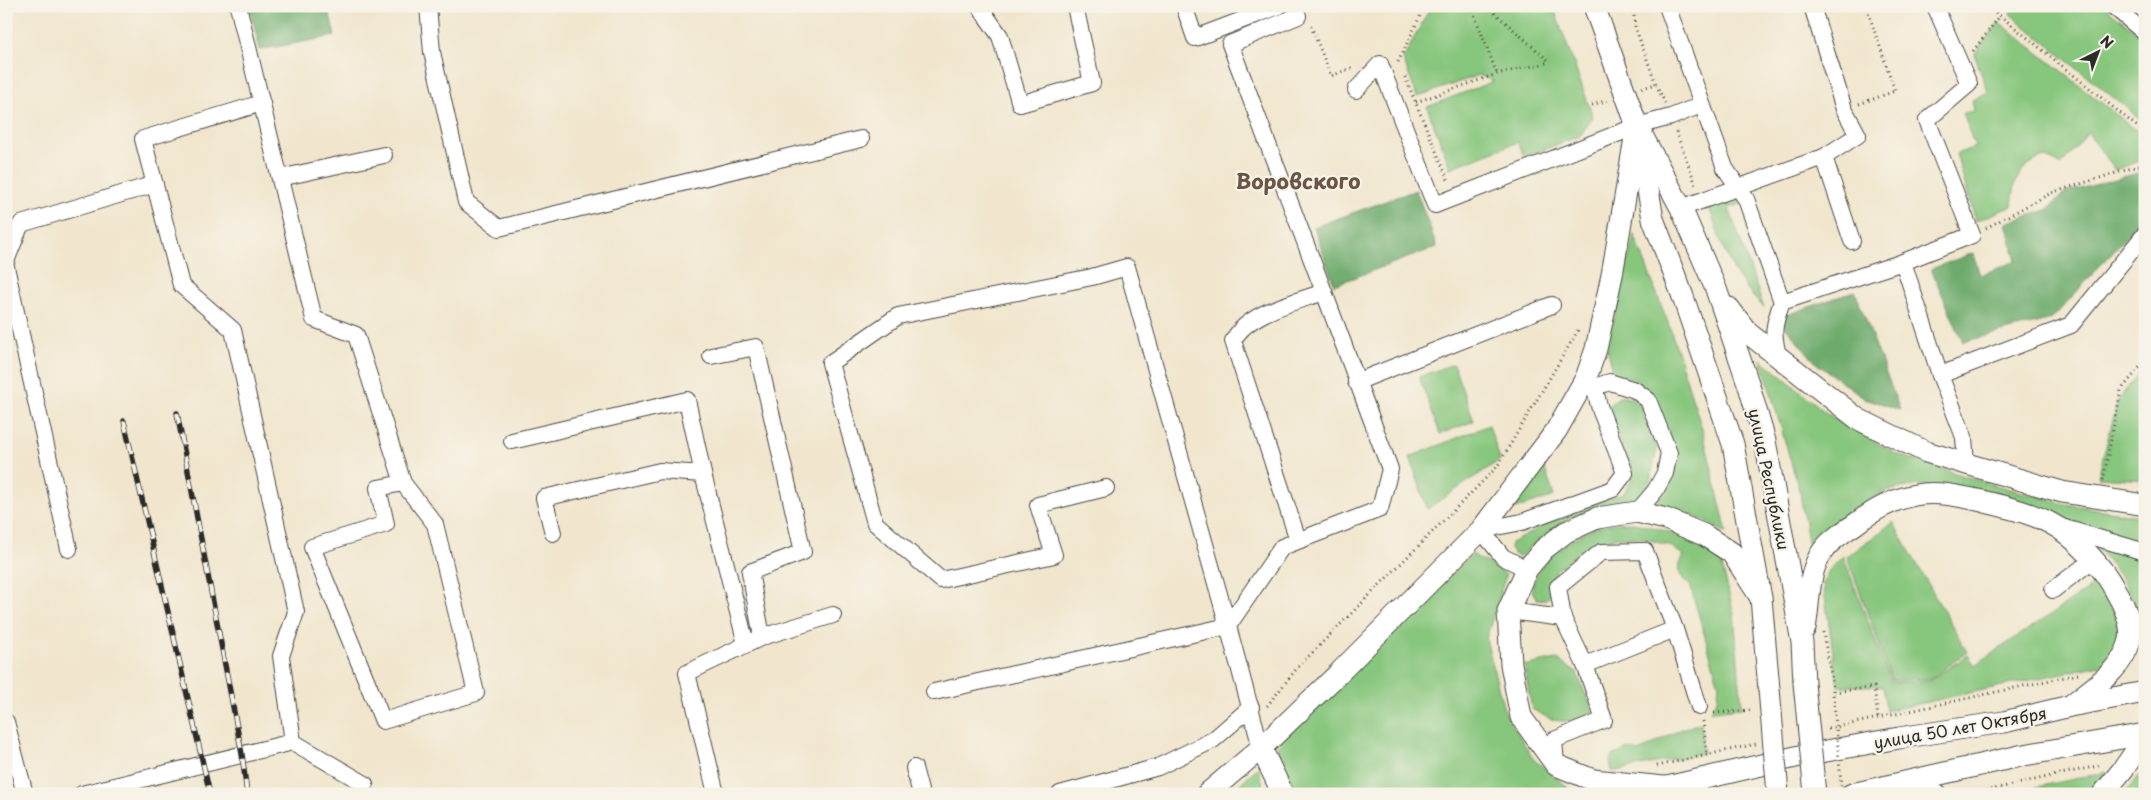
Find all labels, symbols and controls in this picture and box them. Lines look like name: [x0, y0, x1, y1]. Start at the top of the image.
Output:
north arrow: [2074, 28, 2124, 78]
text: N: [2096, 30, 2118, 53]
district label: Воровского: [1236, 164, 1360, 196]
street label: улица Республики: [1743, 406, 1797, 552]
street label: улица 50 лет Октября: [1872, 700, 2048, 754]

